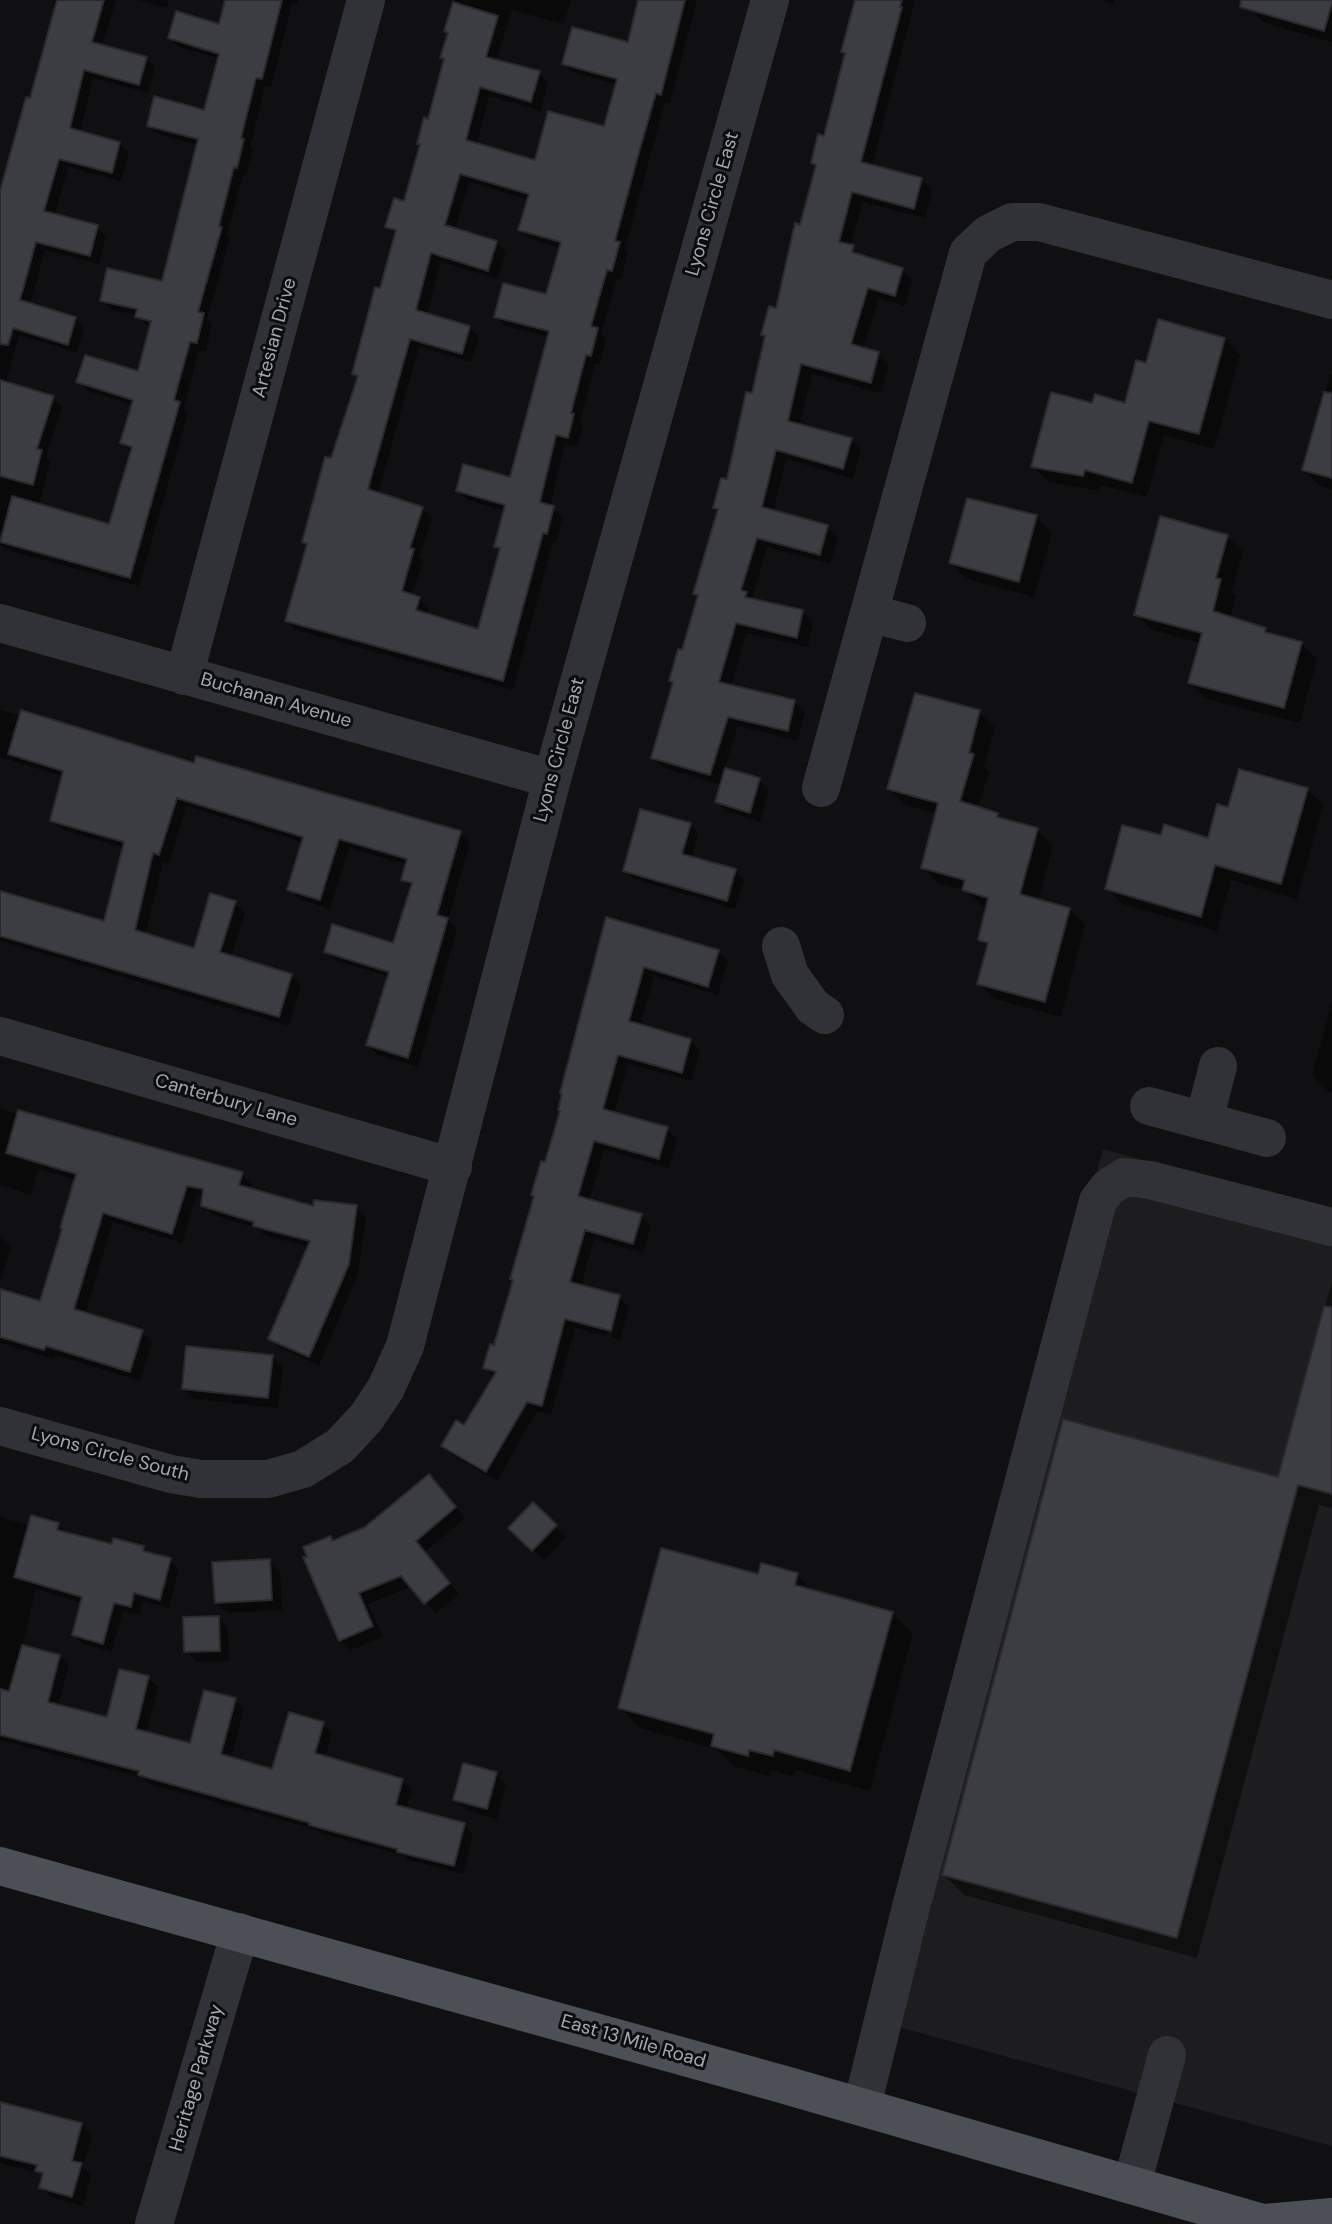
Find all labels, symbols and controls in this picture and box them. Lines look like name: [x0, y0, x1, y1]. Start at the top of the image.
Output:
street label: Lyons Circle East: [682, 129, 744, 279]
street label: Artesian Drive: [248, 276, 302, 400]
street label: Buchanan Avenue: [198, 669, 354, 733]
street label: Lyons Circle East: [530, 675, 590, 825]
street label: Canterbury Lane: [152, 1070, 300, 1132]
street label: Lyons Circle South: [29, 1423, 191, 1487]
street label: Heritage Parkway: [165, 2002, 229, 2154]
street label: East 13 Mile Road: [558, 2010, 708, 2074]

